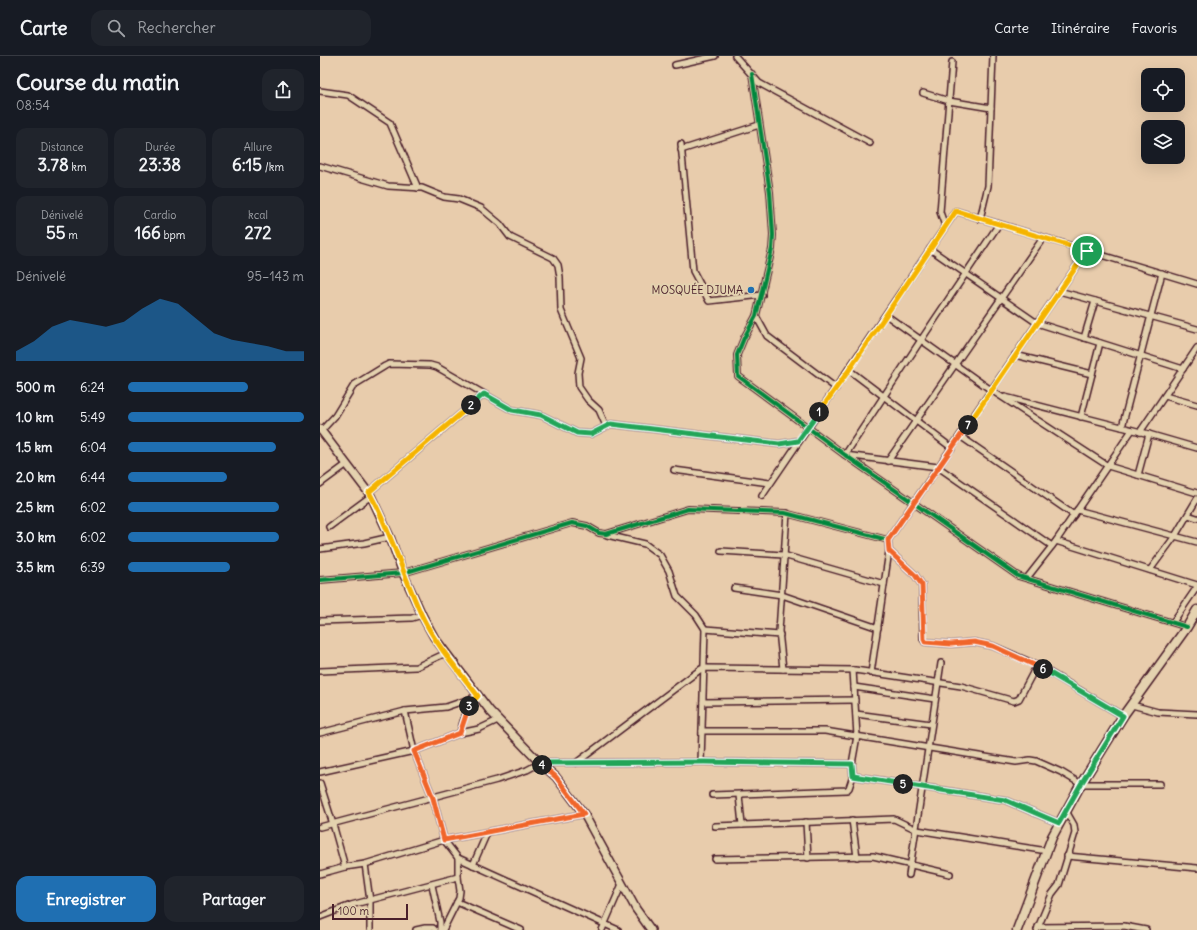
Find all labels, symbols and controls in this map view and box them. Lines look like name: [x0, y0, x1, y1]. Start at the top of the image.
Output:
search box: [91, 10, 371, 46]
text: Carte: [20, 16, 67, 40]
icon: search: [105, 17, 127, 39]
text: Rechercher: [137, 18, 216, 37]
text: Carte: [994, 19, 1029, 37]
text: Itinéraire: [1051, 19, 1110, 37]
text: Favoris: [1132, 19, 1177, 37]
text: Course du matin: [16, 68, 180, 96]
map controls: [1141, 68, 1185, 164]
button: locate: [1141, 68, 1185, 112]
button: share: [262, 69, 304, 111]
text: 08:54: [16, 97, 50, 114]
button: layers: [1141, 120, 1185, 164]
text: Distance: [41, 140, 83, 154]
text: Durée: [145, 140, 175, 154]
text: Allure: [244, 140, 272, 154]
text: 3.78: [37, 154, 69, 176]
text: 23:38: [139, 154, 181, 176]
text: 6:15: [232, 154, 262, 176]
text: km: [69, 160, 87, 174]
text: /km: [262, 160, 284, 174]
text: Dénivelé: [41, 208, 83, 222]
text: Cardio: [144, 208, 176, 222]
text: kcal: [248, 208, 268, 222]
text: 55: [46, 222, 66, 244]
text: 166: [135, 222, 161, 244]
text: 272: [245, 222, 271, 244]
text: m: [66, 228, 78, 242]
text: bpm: [161, 228, 185, 242]
pin: [1070, 234, 1104, 268]
icon: arrive: [1076, 240, 1098, 262]
text: Dénivelé: [16, 268, 66, 285]
text: 95–143 m: [247, 268, 304, 285]
place label: MOSQUÉE DJUMA: [652, 282, 743, 297]
marker: MOSQUÉE DJUMA: [746, 285, 756, 295]
text: 500 m: [16, 379, 55, 396]
text: 6:24: [80, 379, 105, 396]
pin: 2: [461, 395, 481, 415]
text: 2: [468, 398, 474, 412]
pin: 1: [809, 402, 829, 422]
text: 1: [817, 405, 821, 419]
text: 1.0 km: [16, 409, 54, 426]
text: 5:49: [80, 409, 105, 426]
pin: 7: [958, 415, 978, 435]
text: 7: [965, 418, 971, 432]
text: 1.5 km: [16, 439, 52, 456]
text: 6:04: [80, 439, 107, 456]
text: 2.0 km: [16, 469, 56, 486]
text: 6:44: [80, 469, 105, 486]
text: 2.5 km: [16, 499, 54, 516]
text: 6:02: [80, 499, 106, 516]
text: 3.0 km: [16, 529, 56, 546]
text: 6:02: [80, 529, 106, 546]
text: 3.5 km: [16, 559, 55, 576]
text: 6:39: [80, 559, 105, 576]
pin: 6: [1033, 659, 1053, 679]
text: 6: [1040, 662, 1046, 676]
pin: 3: [459, 696, 479, 716]
text: 3: [466, 699, 472, 713]
pin: 4: [532, 755, 552, 775]
text: 4: [539, 758, 545, 772]
pin: 5: [893, 774, 913, 794]
text: 5: [900, 777, 906, 791]
button: Enregistrer: [16, 876, 156, 922]
button: Partager: [164, 876, 304, 922]
scale bar: [332, 902, 408, 921]
text: 100 m: [338, 904, 369, 918]

